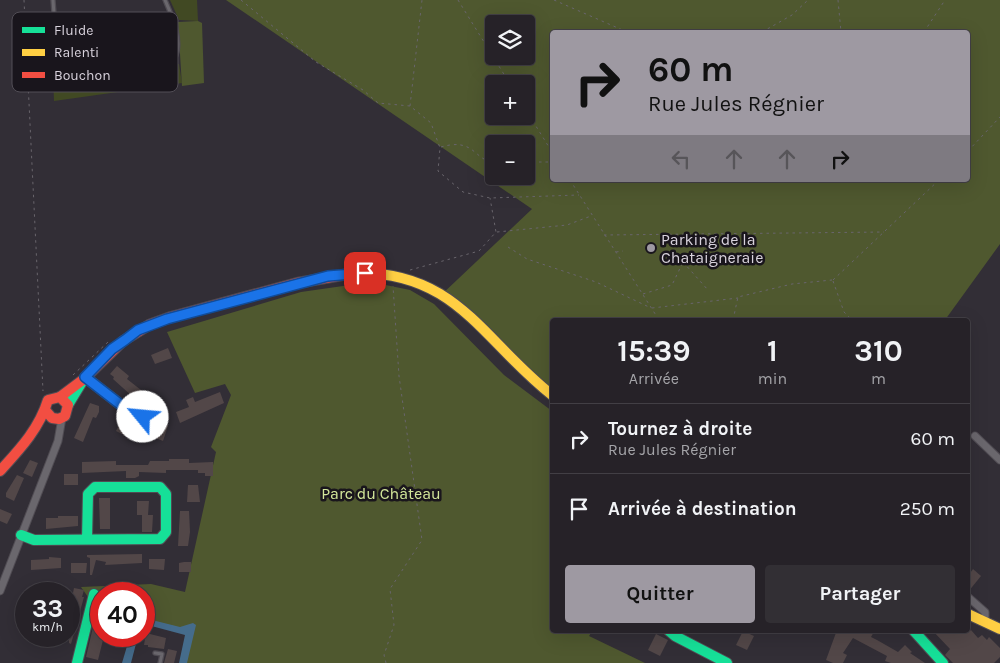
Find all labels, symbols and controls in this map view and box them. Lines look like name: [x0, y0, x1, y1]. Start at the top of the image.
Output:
legend: [12, 12, 178, 92]
map controls: [485, 15, 535, 185]
button: layers: [485, 15, 535, 65]
text: Fluide: [54, 22, 93, 39]
text: Ralenti: [54, 44, 99, 61]
text: 60 m: [648, 49, 733, 90]
icon: right: [565, 50, 630, 115]
text: Bouchon: [54, 67, 111, 84]
button: +: [485, 75, 535, 125]
text: Rue Jules Régnier: [648, 91, 824, 117]
button: −: [485, 135, 535, 185]
icon: left: [667, 145, 695, 173]
icon: ahead: [720, 145, 748, 173]
icon: ahead: [773, 145, 801, 173]
icon: right: [826, 145, 854, 173]
place label: Parking de la Chataigneraie: [661, 230, 763, 267]
marker: Parking de la Chataigneraie: [645, 242, 657, 254]
pin: [344, 252, 386, 294]
icon: arrive: [351, 259, 379, 287]
text: 15:39: [617, 333, 690, 369]
text: 1: [767, 333, 778, 369]
text: 310: [854, 333, 903, 369]
text: Arrivée: [629, 369, 679, 388]
text: min: [758, 369, 787, 388]
text: m: [871, 369, 886, 388]
position arrow: [116, 390, 168, 442]
text: Tournez à droite: [608, 418, 752, 440]
icon: right: [565, 425, 593, 453]
text: 60 m: [911, 428, 955, 450]
text: Rue Jules Régnier: [608, 440, 736, 459]
park label: Parc du Château: [321, 484, 441, 503]
icon: arrive: [565, 495, 593, 523]
text: Arrivée à destination: [608, 498, 797, 520]
text: 250 m: [900, 498, 955, 520]
button: Quitter: [565, 565, 755, 623]
button: Partager: [765, 565, 955, 623]
speed limit sign: 40: [90, 582, 155, 647]
text: 33: [32, 594, 63, 623]
text: km/h: [32, 620, 63, 634]

